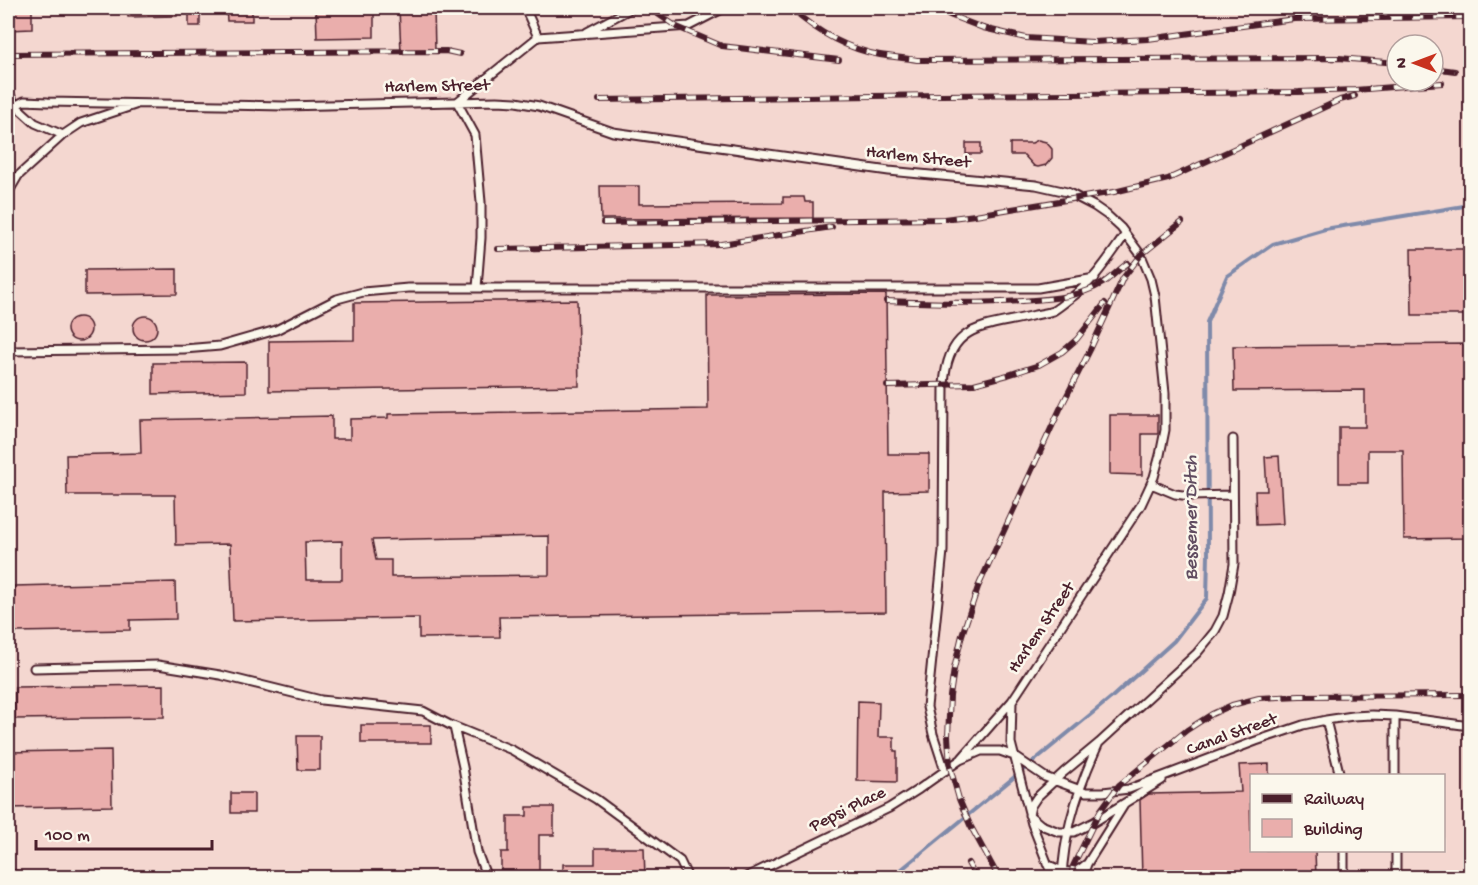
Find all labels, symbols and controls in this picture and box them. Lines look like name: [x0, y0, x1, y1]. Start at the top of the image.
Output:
north arrow: [1385, 33, 1445, 93]
text: N: [1394, 57, 1413, 68]
street label: Harlem Street: [384, 76, 491, 98]
street label: Harlem Street: [865, 142, 973, 174]
water label: Bessemer Ditch: [1181, 455, 1204, 581]
street label: Harlem Street: [1004, 577, 1081, 677]
street label: Canal Street: [1184, 708, 1282, 761]
legend: [1250, 774, 1445, 852]
street label: Pepsi Place: [806, 782, 890, 838]
text: Railway: [1304, 790, 1364, 811]
scale bar: [36, 813, 212, 851]
text: Building: [1303, 820, 1363, 841]
text: 100 m: [44, 826, 90, 847]

